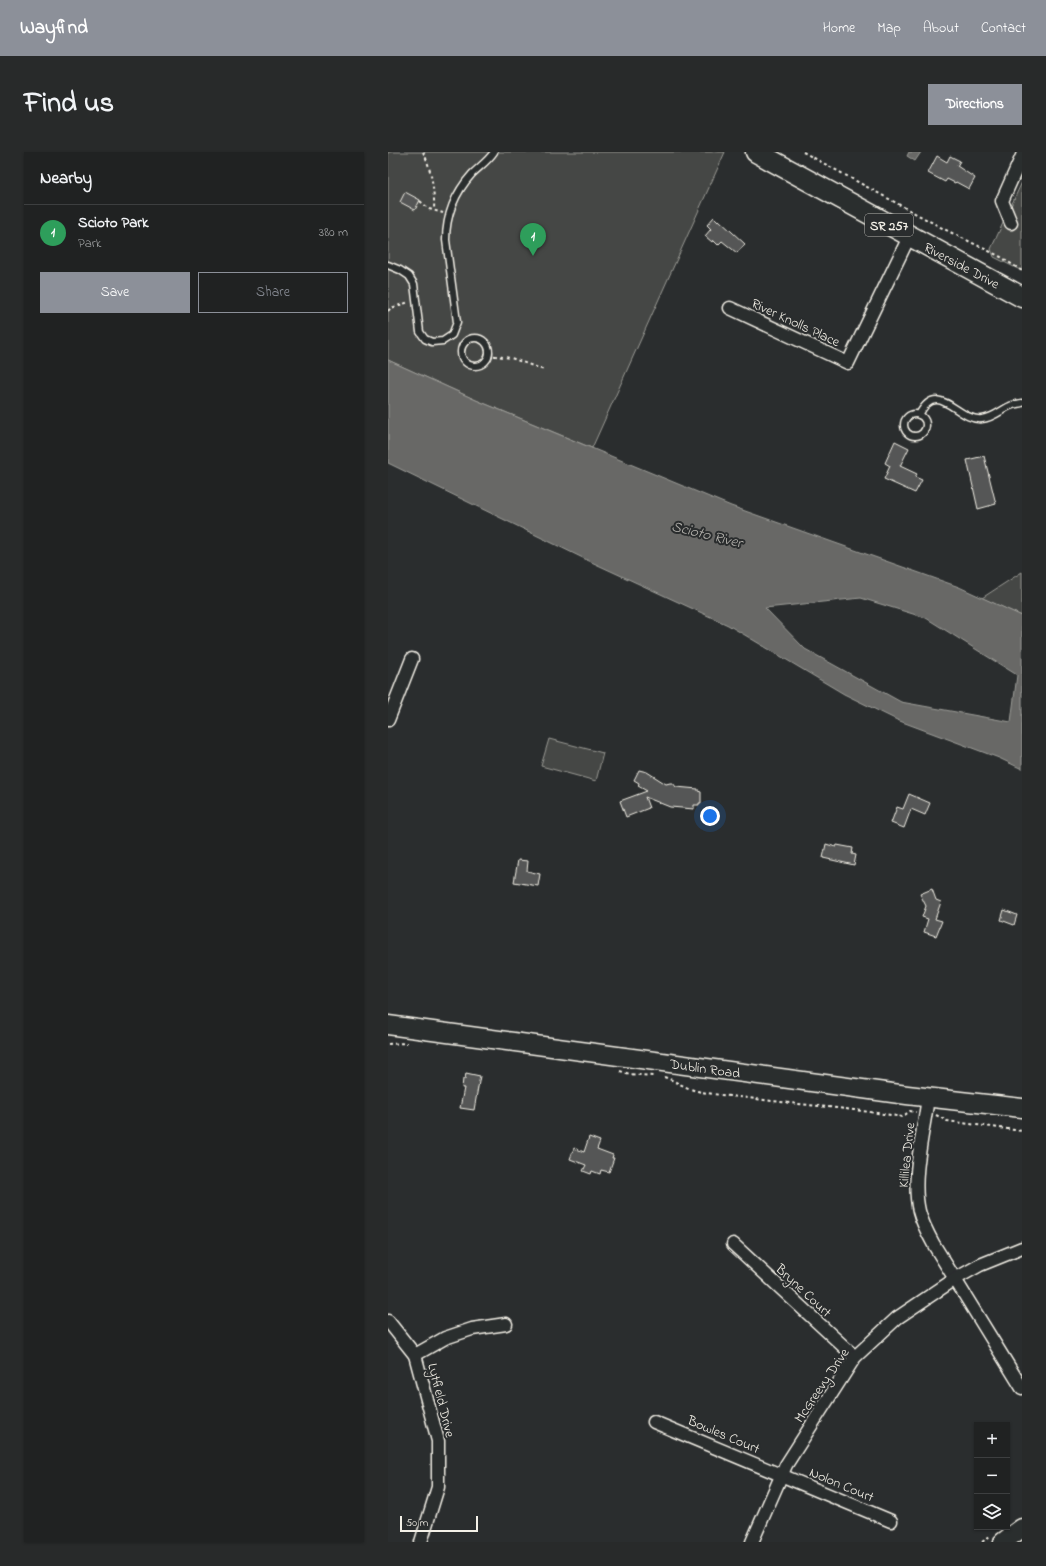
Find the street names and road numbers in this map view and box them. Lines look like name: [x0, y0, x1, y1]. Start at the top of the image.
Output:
road number: SR 257: [865, 214, 913, 236]
street label: Riverside Drive: [920, 238, 1004, 295]
street label: River Knolls Place: [748, 294, 844, 353]
street label: Dublin Road: [667, 1054, 741, 1085]
street label: Killilea Drive: [894, 1121, 921, 1189]
street label: Bryne Court: [769, 1259, 836, 1324]
street label: McGreevy Drive: [789, 1344, 856, 1428]
street label: Lytfield Drive: [420, 1361, 460, 1441]
street label: Bowles Court: [683, 1410, 763, 1460]
street label: Nolon Court: [806, 1462, 877, 1509]

